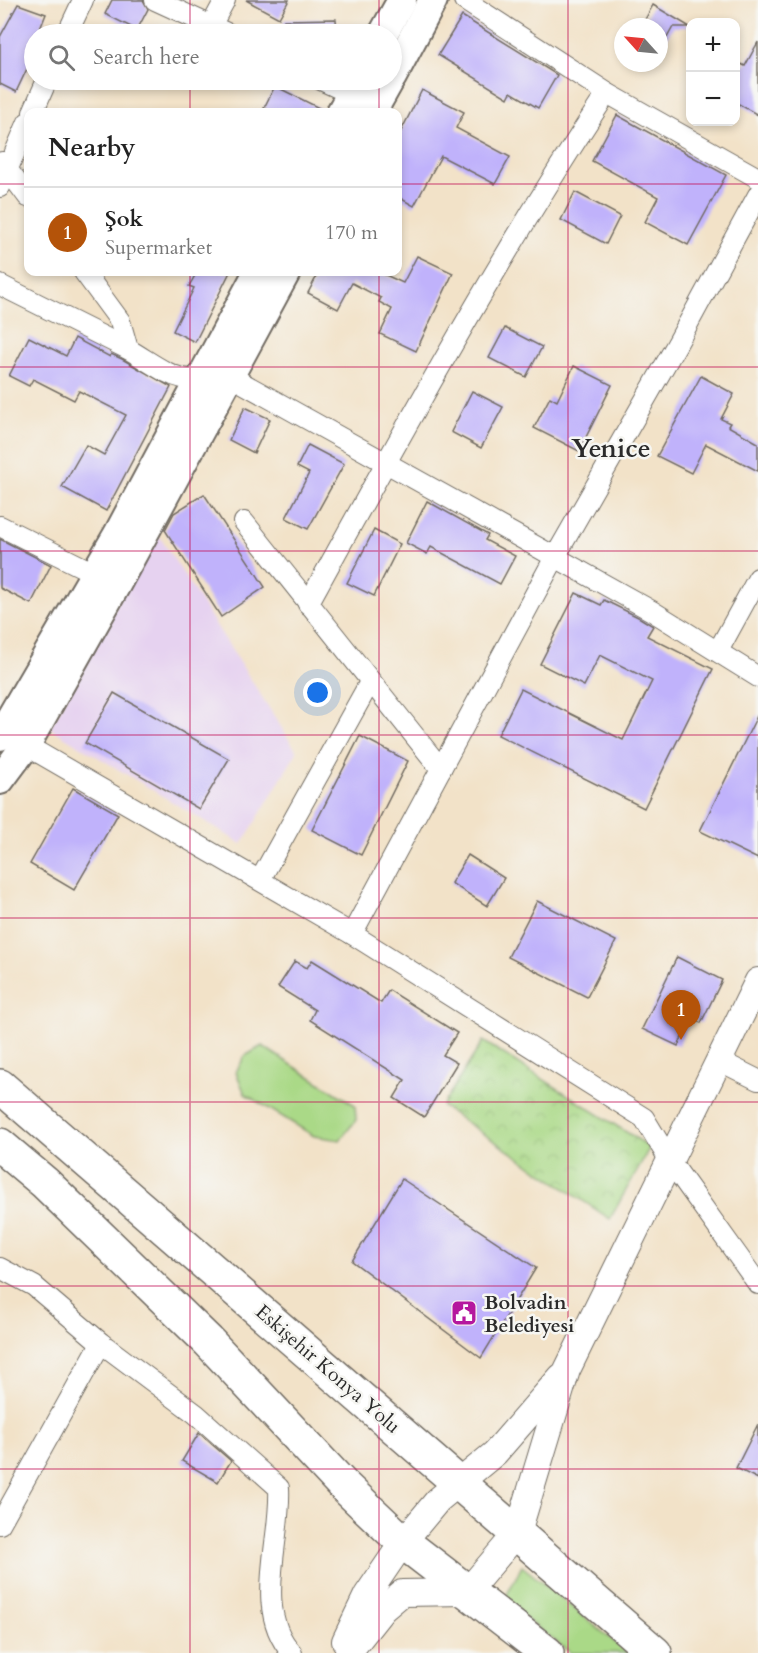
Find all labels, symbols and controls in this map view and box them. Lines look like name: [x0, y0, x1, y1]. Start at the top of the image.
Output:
north arrow: [614, 18, 668, 72]
map controls: [686, 18, 740, 126]
button: +: [686, 18, 740, 72]
search box: [24, 24, 402, 90]
icon: search: [45, 41, 78, 74]
text: Search here: [93, 42, 200, 72]
button: −: [686, 72, 740, 126]
text: Nearby: [48, 130, 136, 165]
text: Şok: [105, 204, 143, 234]
text: 1: [62, 219, 73, 246]
text: 170 m: [325, 219, 378, 246]
text: Supermarket: [105, 234, 212, 261]
district label: Yenice: [571, 431, 651, 466]
your location: [303, 678, 332, 707]
pin: 1: [662, 990, 700, 1040]
place label: Bolvadin Belediyesi: [484, 1289, 574, 1339]
public building icon: Bolvadin Belediyesi: [449, 1298, 479, 1328]
street label: Eskişehir Konya Yolu: [250, 1299, 406, 1440]

